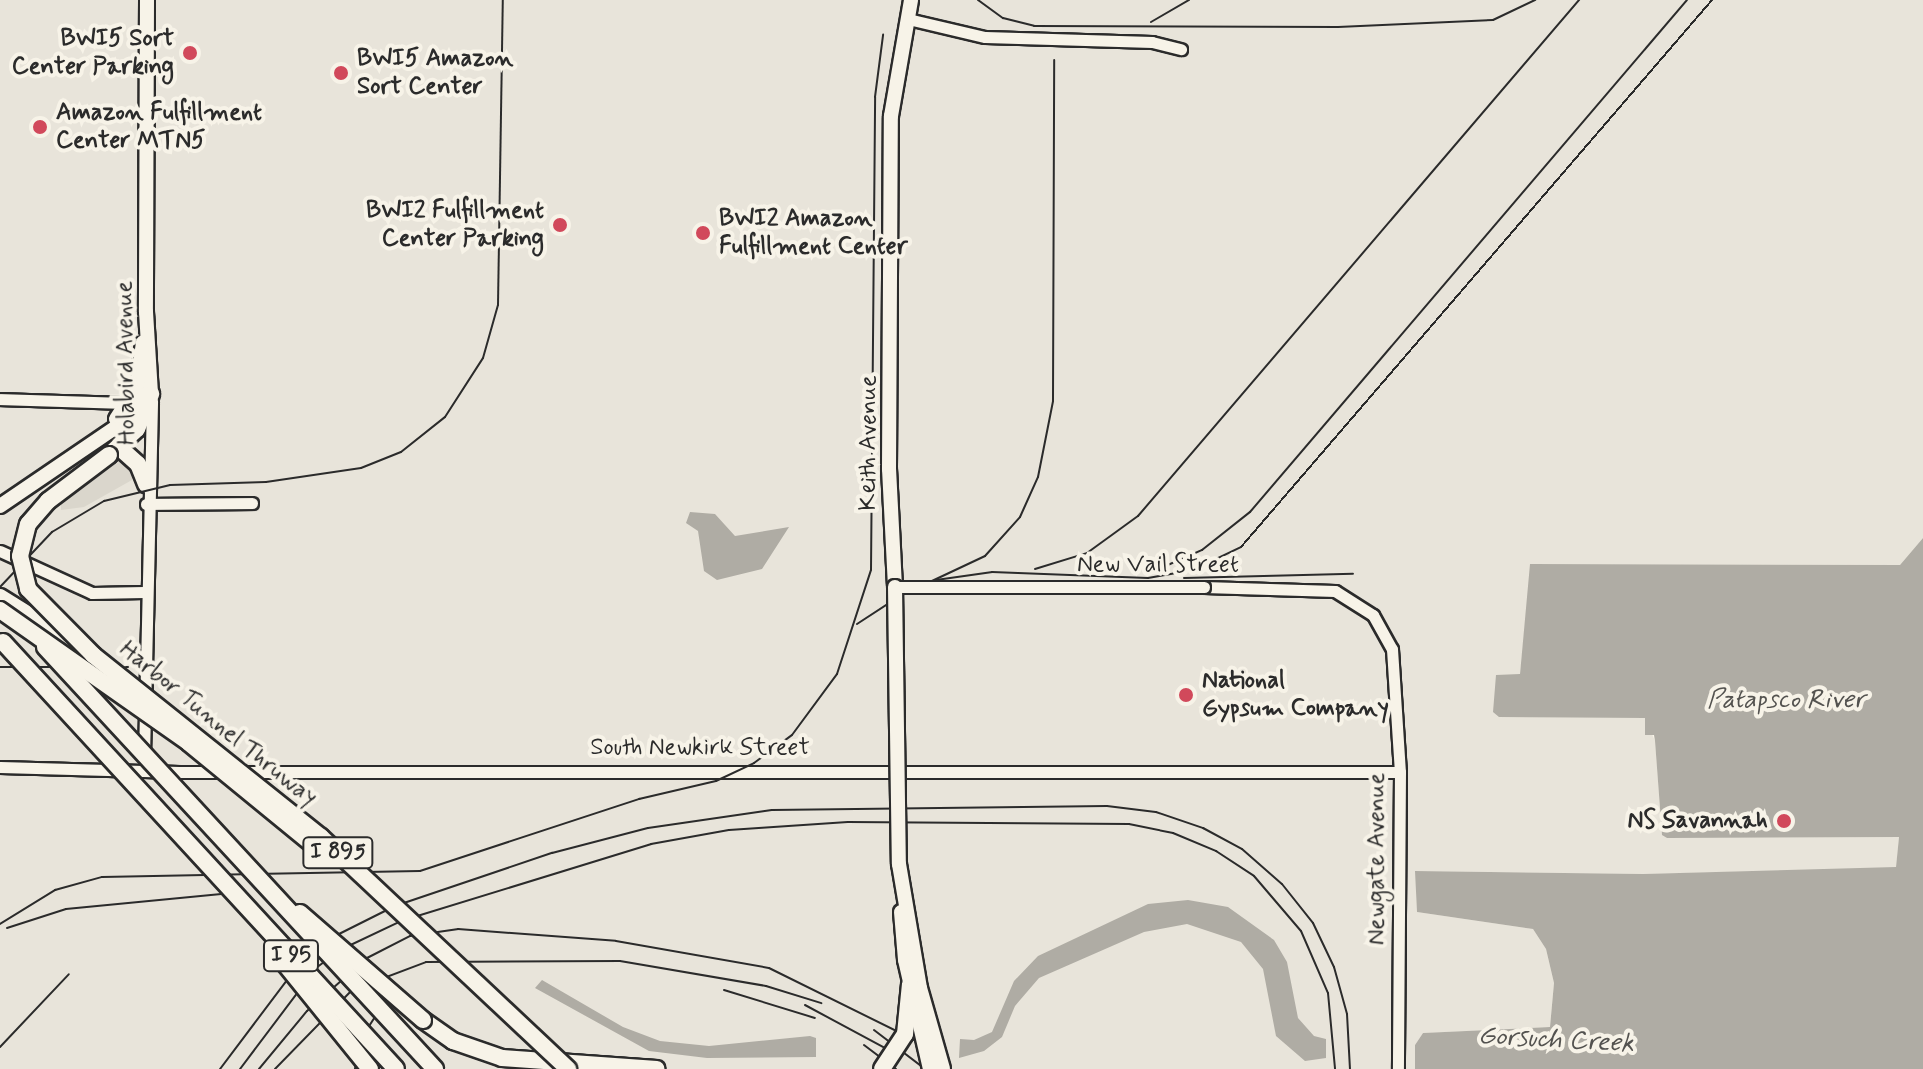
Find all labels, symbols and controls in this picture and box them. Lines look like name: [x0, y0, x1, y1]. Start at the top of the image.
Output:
place label: BWI5 Sort Center Parking: [16, 25, 174, 81]
marker: BWI5 Sort Center Parking: [181, 44, 199, 62]
place label: BWI5 Amazon Sort Center: [357, 45, 513, 101]
marker: BWI5 Amazon Sort Center: [332, 64, 350, 82]
place label: Amazon Fulfillment Center MTN5: [56, 99, 262, 155]
marker: Amazon Fulfillment Center MTN5: [31, 118, 49, 136]
place label: BWI2 Fulfillment Center Parking: [366, 197, 544, 253]
place label: BWI2 Amazon Fulfillment Center: [719, 205, 912, 261]
marker: BWI2 Fulfillment Center Parking: [551, 216, 569, 234]
marker: BWI2 Amazon Fulfillment Center: [694, 224, 712, 242]
street label: Holabird Avenue: [110, 280, 142, 446]
street label: Keith Avenue: [855, 375, 883, 511]
street label: New Vail Street: [1077, 551, 1239, 579]
street label: Harbor Tunnel Thruway: [115, 637, 321, 811]
place label: National Gypsum Company: [1202, 667, 1385, 723]
water label: Patapsco River: [1707, 685, 1865, 717]
marker: National Gypsum Company: [1177, 686, 1195, 704]
street label: South Newkirk Street: [591, 734, 809, 762]
street label: Newgate Avenue: [1363, 773, 1391, 945]
place label: NS Savannah: [1627, 807, 1768, 835]
marker: NS Savannah: [1775, 812, 1793, 830]
road number: I 895: [302, 835, 374, 871]
road number: I 95: [261, 938, 321, 974]
water label: Gorsuch Creek: [1477, 1021, 1635, 1061]

